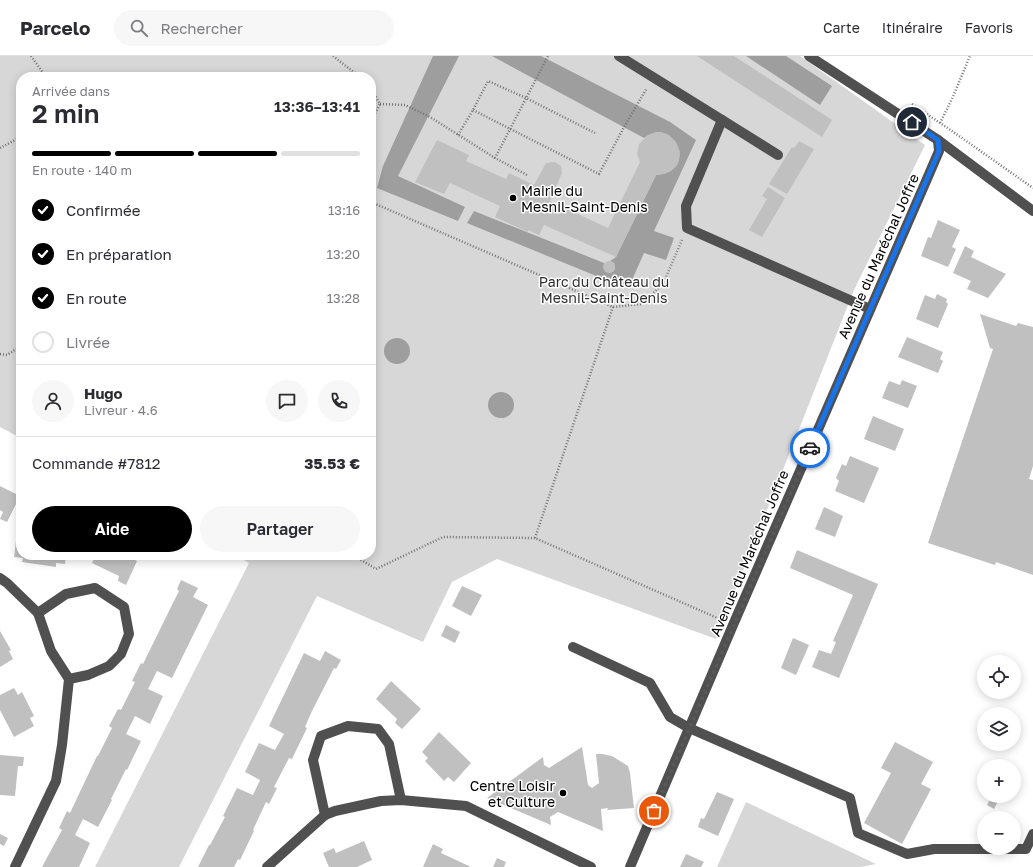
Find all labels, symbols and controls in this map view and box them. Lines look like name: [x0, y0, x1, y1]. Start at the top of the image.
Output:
search box: [114, 10, 394, 46]
text: Parcelo: [20, 16, 90, 39]
icon: search: [128, 17, 150, 39]
text: Rechercher: [160, 19, 243, 37]
text: Carte: [823, 19, 860, 36]
text: Itinéraire: [882, 19, 943, 36]
text: Favoris: [965, 19, 1013, 36]
text: Arrivée dans: [32, 83, 110, 99]
text: 13:36–13:41: [274, 97, 360, 115]
text: 2 min: [32, 98, 100, 129]
pin: [895, 105, 929, 139]
icon: home: [901, 111, 923, 133]
text: En route · 140 m: [32, 162, 132, 178]
street label: Avenue du Maréchal Joffre: [834, 171, 922, 341]
place label: Mairie du Mesnil-Saint-Denis: [521, 182, 648, 215]
marker: Mairie du Mesnil-Saint-Denis: [508, 193, 518, 203]
icon: check: [32, 199, 54, 221]
text: Confirmée: [66, 201, 140, 219]
text: 13:16: [328, 202, 360, 218]
icon: check: [32, 243, 54, 265]
text: En préparation: [66, 245, 172, 263]
text: 13:20: [327, 246, 360, 262]
park label: Parc du Château du Mesnil-Saint-Denis: [539, 273, 669, 306]
icon: check: [32, 287, 54, 309]
text: En route: [66, 289, 127, 307]
text: 13:28: [327, 290, 360, 306]
text: Livrée: [66, 333, 110, 351]
button: person: [32, 380, 74, 422]
button: chat: [266, 380, 308, 422]
button: phone: [318, 380, 360, 422]
text: Hugo: [84, 384, 123, 402]
text: Livreur · 4.6: [84, 402, 158, 418]
courier: [790, 428, 830, 468]
icon: car: [799, 437, 821, 459]
text: Commande #7812: [32, 454, 160, 472]
text: 35.53 €: [304, 454, 360, 472]
street label: Avenue du Maréchal Joffre: [706, 467, 792, 639]
button: Aide: [32, 506, 192, 552]
button: Partager: [200, 506, 360, 552]
map controls: [977, 655, 1021, 855]
button: locate: [977, 655, 1021, 699]
button: layers: [977, 707, 1021, 751]
button: +: [977, 759, 1021, 803]
place label: Centre Loisir et Culture: [470, 777, 556, 810]
marker: Centre Loisir et Culture: [558, 788, 568, 798]
pin: [637, 794, 671, 828]
icon: bag: [643, 800, 665, 822]
button: −: [977, 811, 1021, 855]

